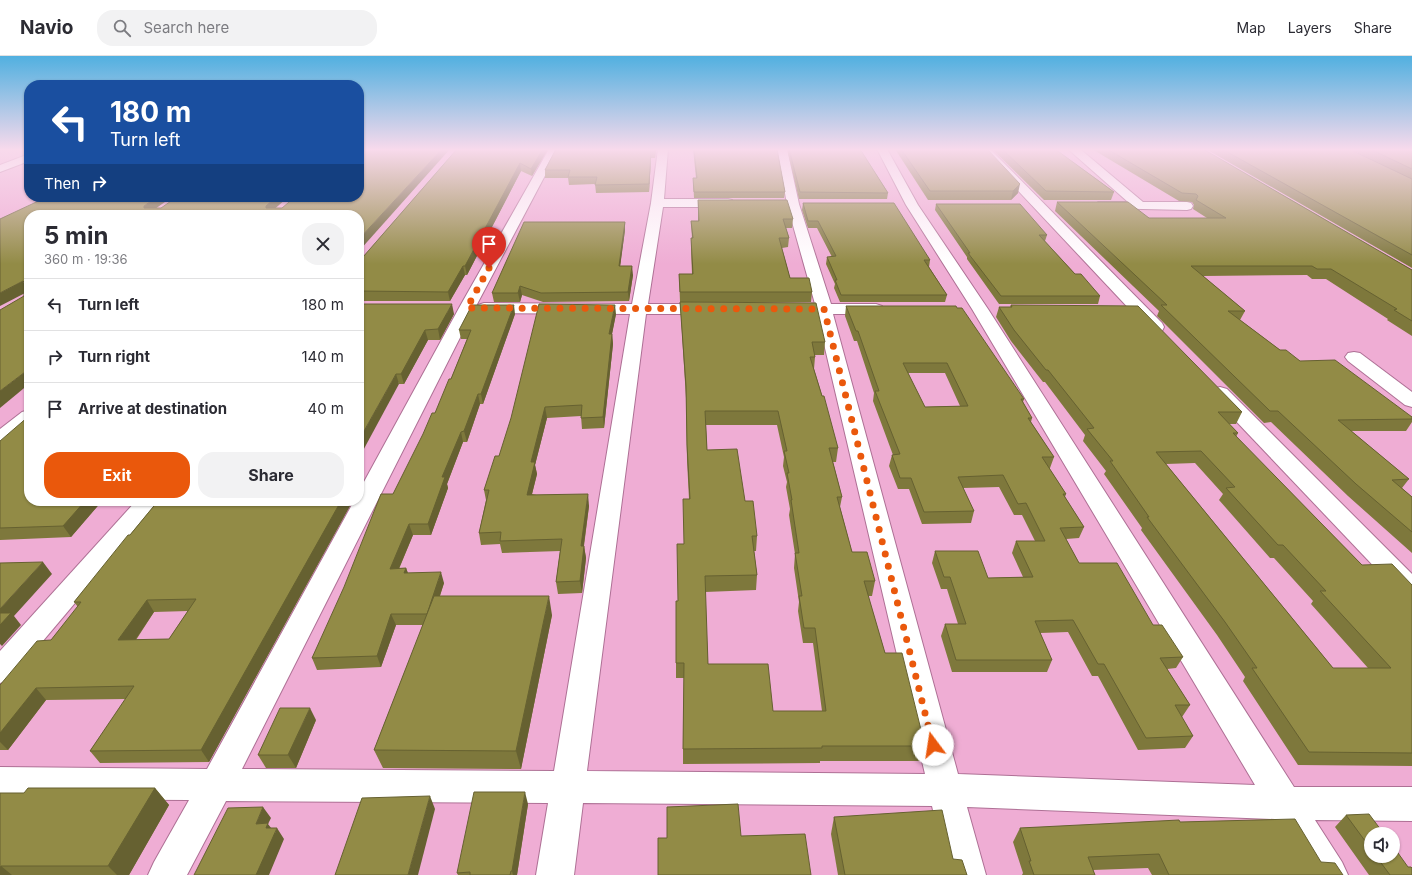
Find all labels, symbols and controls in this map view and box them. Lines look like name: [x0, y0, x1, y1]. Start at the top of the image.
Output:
search box: [97, 10, 377, 46]
text: Navio: [20, 16, 73, 39]
icon: search: [111, 17, 133, 39]
text: Search here: [143, 18, 229, 37]
text: Map: [1237, 19, 1266, 36]
text: Layers: [1288, 19, 1332, 36]
text: Share: [1354, 19, 1392, 36]
text: 180 m: [110, 95, 191, 129]
icon: left: [44, 96, 96, 148]
text: Turn left: [110, 129, 180, 150]
icon: right: [88, 172, 110, 194]
text: Then: [44, 174, 80, 193]
text: 5 min: [44, 221, 108, 250]
button: close: [302, 223, 344, 265]
pin: [472, 227, 506, 268]
icon: arrive: [478, 233, 500, 255]
text: 360 m · 19:36: [44, 251, 128, 267]
icon: left: [44, 294, 66, 316]
text: Turn left: [78, 295, 139, 314]
text: 180 m: [302, 295, 344, 314]
icon: right: [44, 346, 66, 368]
text: Turn right: [78, 347, 150, 366]
text: 140 m: [301, 347, 344, 366]
icon: arrive: [44, 398, 66, 420]
text: Arrive at destination: [78, 399, 227, 418]
text: 40 m: [307, 399, 344, 418]
button: Exit: [44, 452, 190, 498]
button: Share: [198, 452, 344, 498]
position arrow: [912, 724, 954, 766]
map controls: [1364, 827, 1400, 863]
button: sound: [1364, 827, 1400, 863]

